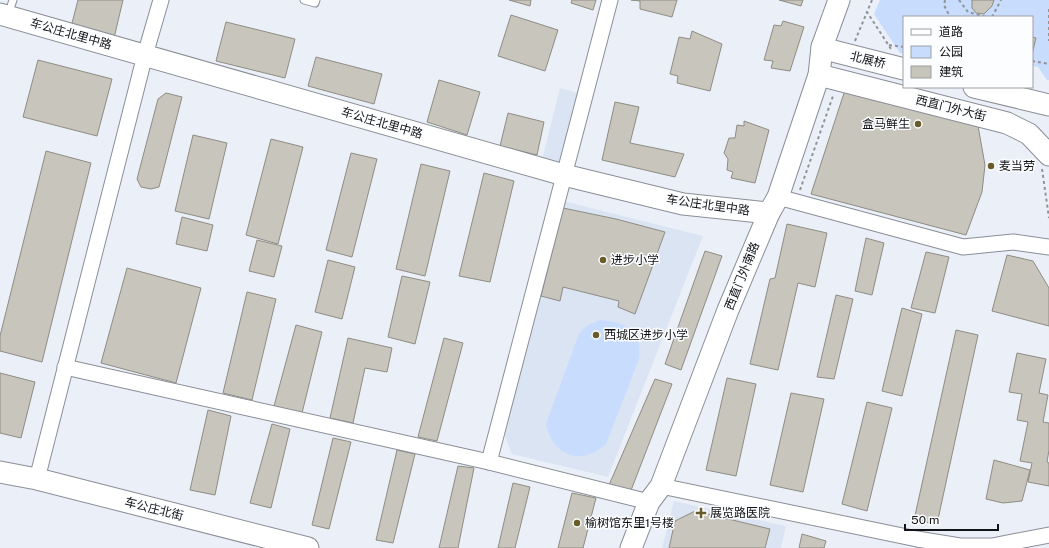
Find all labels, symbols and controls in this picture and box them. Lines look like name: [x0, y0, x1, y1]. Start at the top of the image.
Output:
street label: 车公庄北里中路: [29, 16, 113, 52]
legend: [903, 16, 1033, 88]
text: 道路: [939, 25, 963, 39]
text: 公园: [939, 45, 963, 59]
street label: 北展桥: [849, 49, 887, 71]
text: 建筑: [939, 65, 963, 79]
street label: 西直门外大街: [914, 92, 988, 124]
street label: 车公庄北里中路: [340, 105, 424, 141]
place label: 盒马鲜生: [862, 117, 910, 131]
marker: 盒马鲜生: [913, 119, 923, 129]
place label: 麦当劳: [999, 159, 1035, 173]
marker: 麦当劳: [986, 161, 996, 171]
street label: 车公庄北里中路: [665, 192, 751, 218]
street label: 西直门外南路: [722, 240, 762, 312]
place label: 进步小学: [611, 253, 659, 267]
marker: 进步小学: [598, 255, 608, 265]
place label: 西城区进步小学: [604, 328, 688, 342]
marker: 西城区进步小学: [591, 330, 601, 340]
street label: 车公庄北街: [123, 495, 185, 523]
place label: 展览路医院: [710, 506, 770, 520]
scale bar: [905, 506, 998, 532]
marker: 展览路医院: [695, 507, 707, 519]
text: 50 m: [911, 513, 939, 527]
place label: 榆树馆东里1号楼: [585, 516, 674, 530]
marker: 榆树馆东里1号楼: [572, 518, 582, 528]

